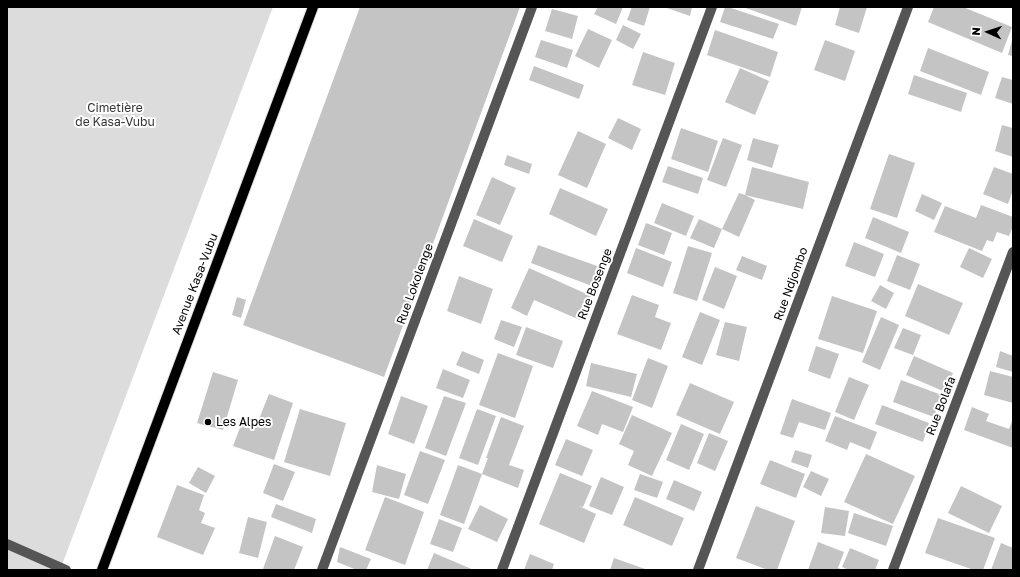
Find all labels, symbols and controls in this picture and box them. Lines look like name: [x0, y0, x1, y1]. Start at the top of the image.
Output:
north arrow: [968, 12, 1008, 52]
text: N: [969, 27, 982, 36]
park label: Cimetière de Kasa-Vubu: [75, 101, 155, 129]
street label: Avenue Kasa-Vubu: [169, 231, 221, 337]
street label: Rue Lokolenge: [394, 242, 436, 326]
street label: Rue Ndjombo: [771, 245, 811, 323]
street label: Rue Bosenge: [575, 246, 615, 322]
street label: Rue Bolafa: [923, 375, 959, 437]
place label: Les Alpes: [216, 415, 271, 429]
marker: Les Alpes: [203, 417, 213, 427]

